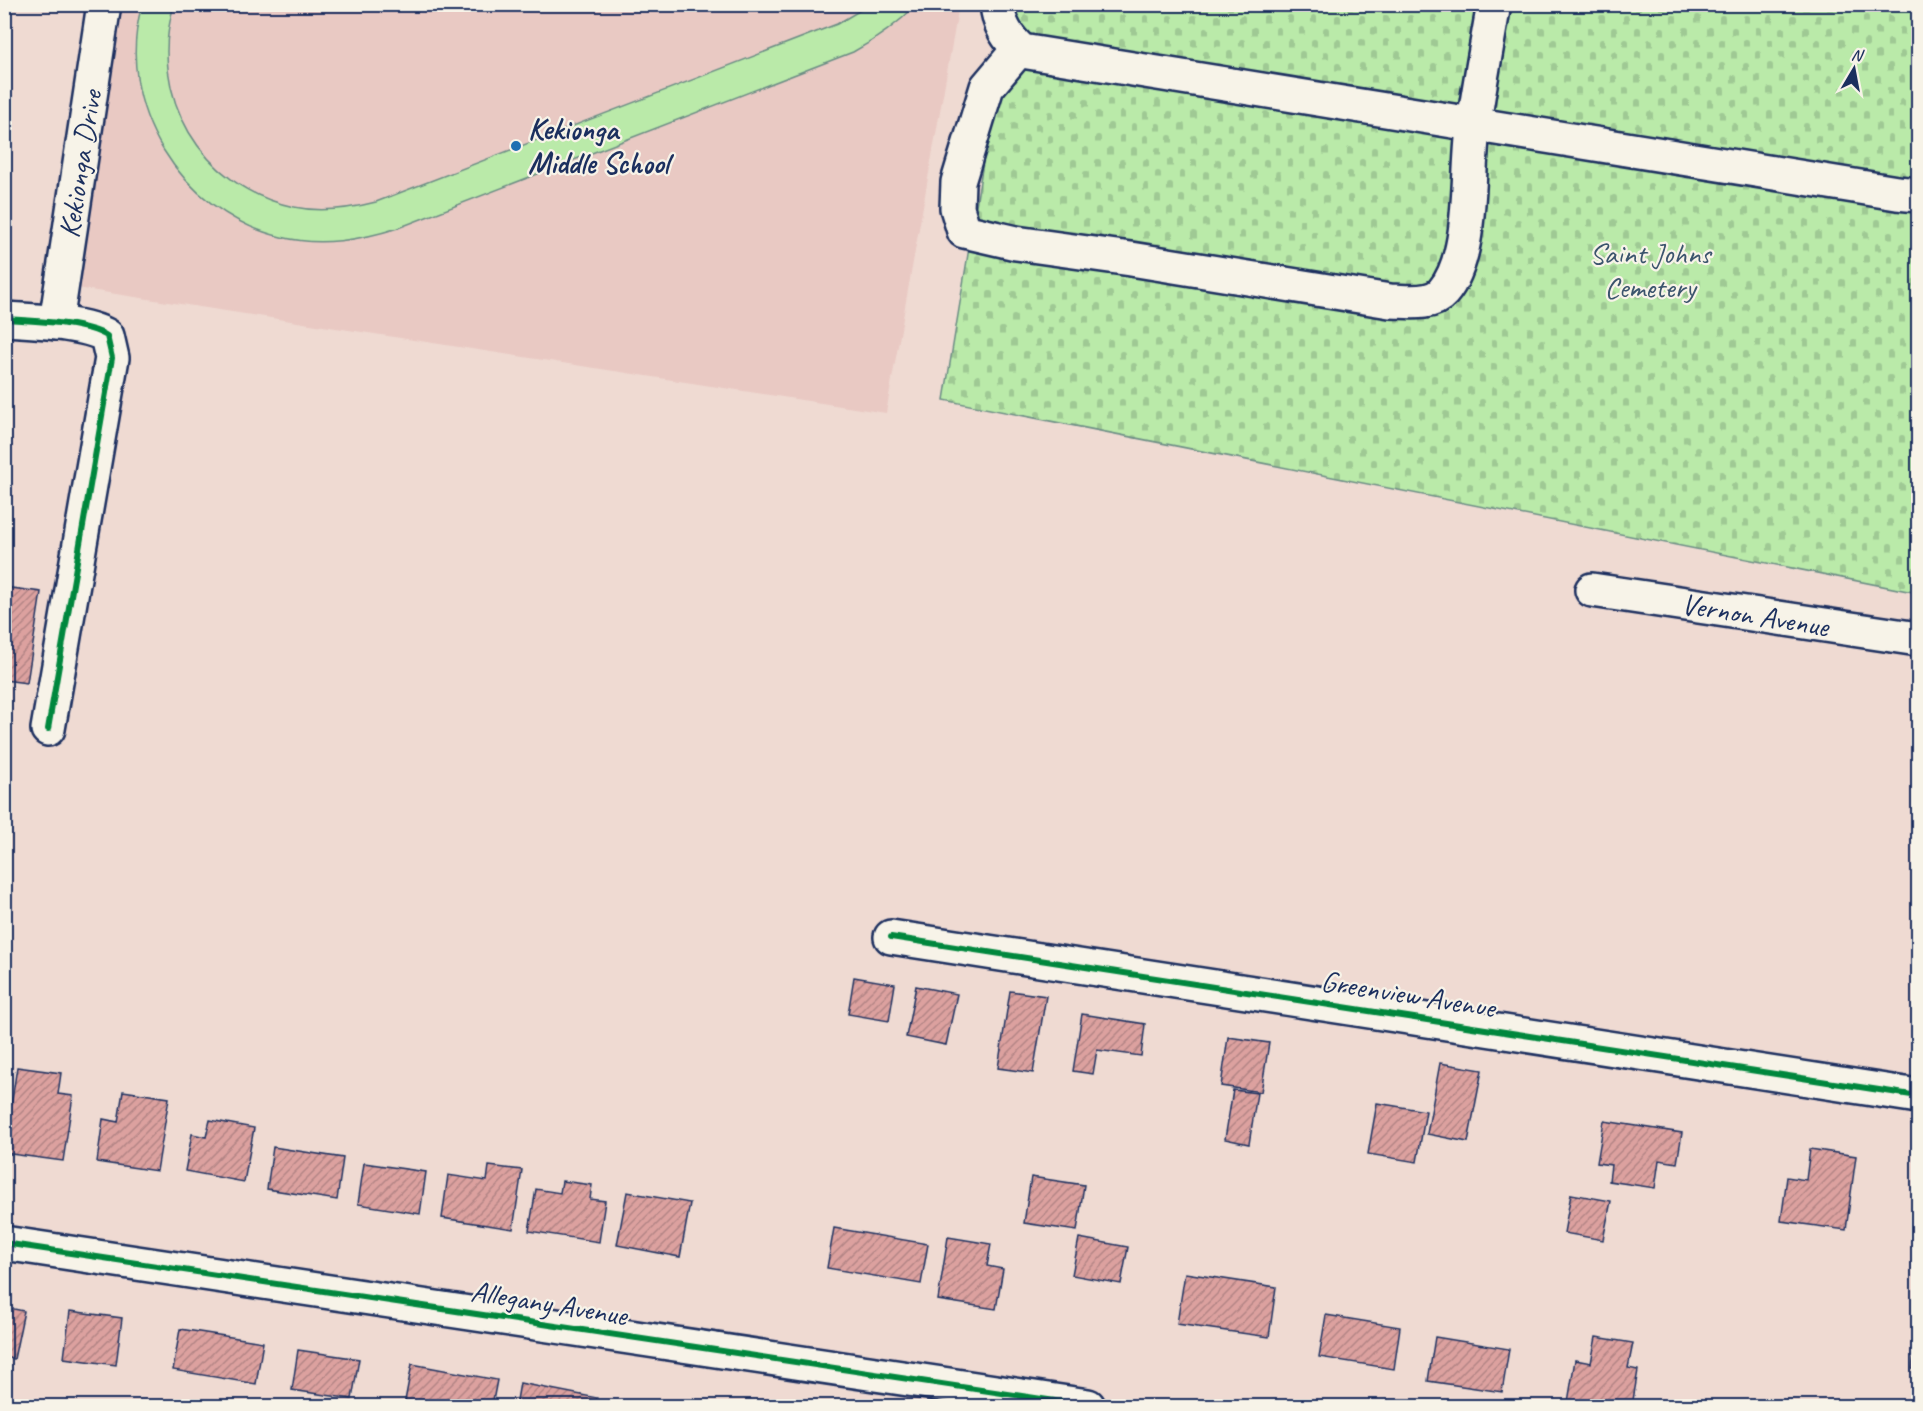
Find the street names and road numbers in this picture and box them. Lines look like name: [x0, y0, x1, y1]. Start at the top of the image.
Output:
street label: Kekionga Drive: [50, 85, 111, 241]
street label: Vernon Avenue: [1679, 585, 1833, 646]
street label: Greenview Avenue: [1318, 962, 1500, 1027]
street label: Allegany Avenue: [468, 1272, 632, 1334]

